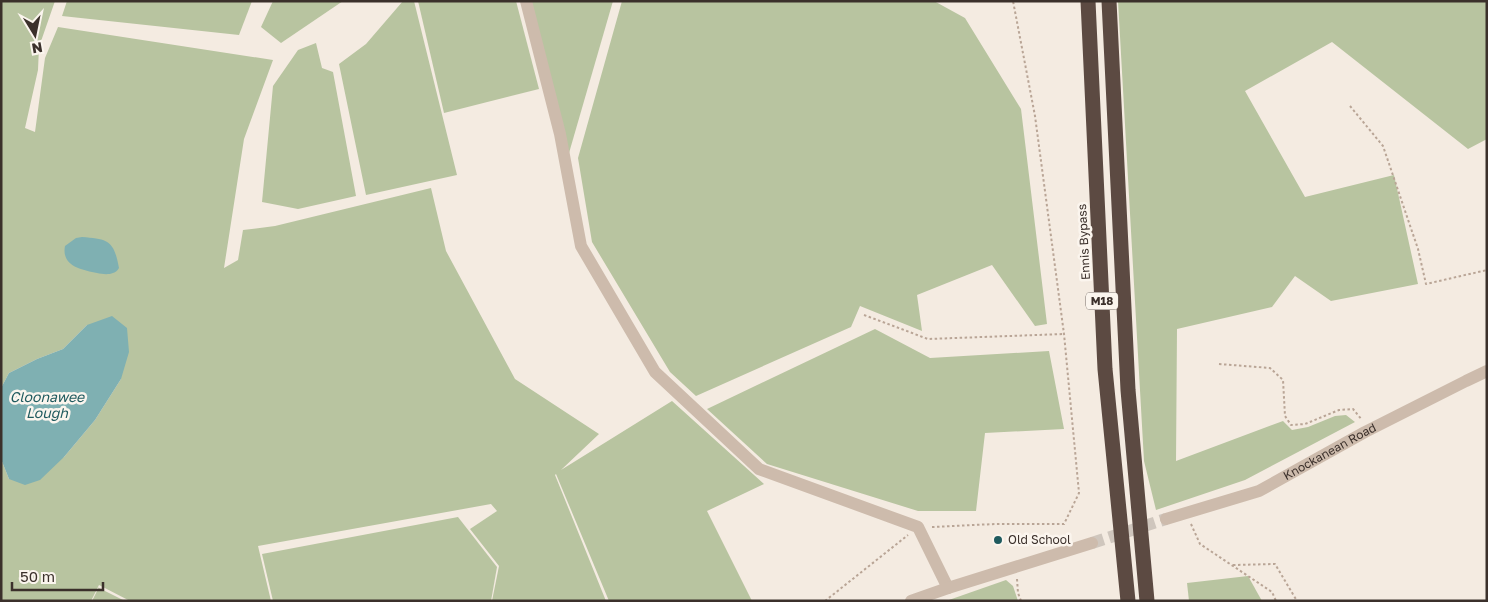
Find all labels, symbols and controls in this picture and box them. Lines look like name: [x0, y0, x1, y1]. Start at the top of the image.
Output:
north arrow: [10, 10, 60, 60]
text: N: [31, 39, 44, 58]
street label: Ennis Bypass: [1074, 204, 1093, 280]
road number: M18: [1086, 292, 1118, 310]
water label: Cloonawee Lough: [10, 388, 85, 421]
street label: Knockanean Road: [1280, 420, 1378, 483]
place label: Old School: [1008, 532, 1071, 547]
marker: Old School: [992, 534, 1004, 546]
scale bar: [12, 560, 104, 592]
text: 50 m: [20, 567, 55, 585]

